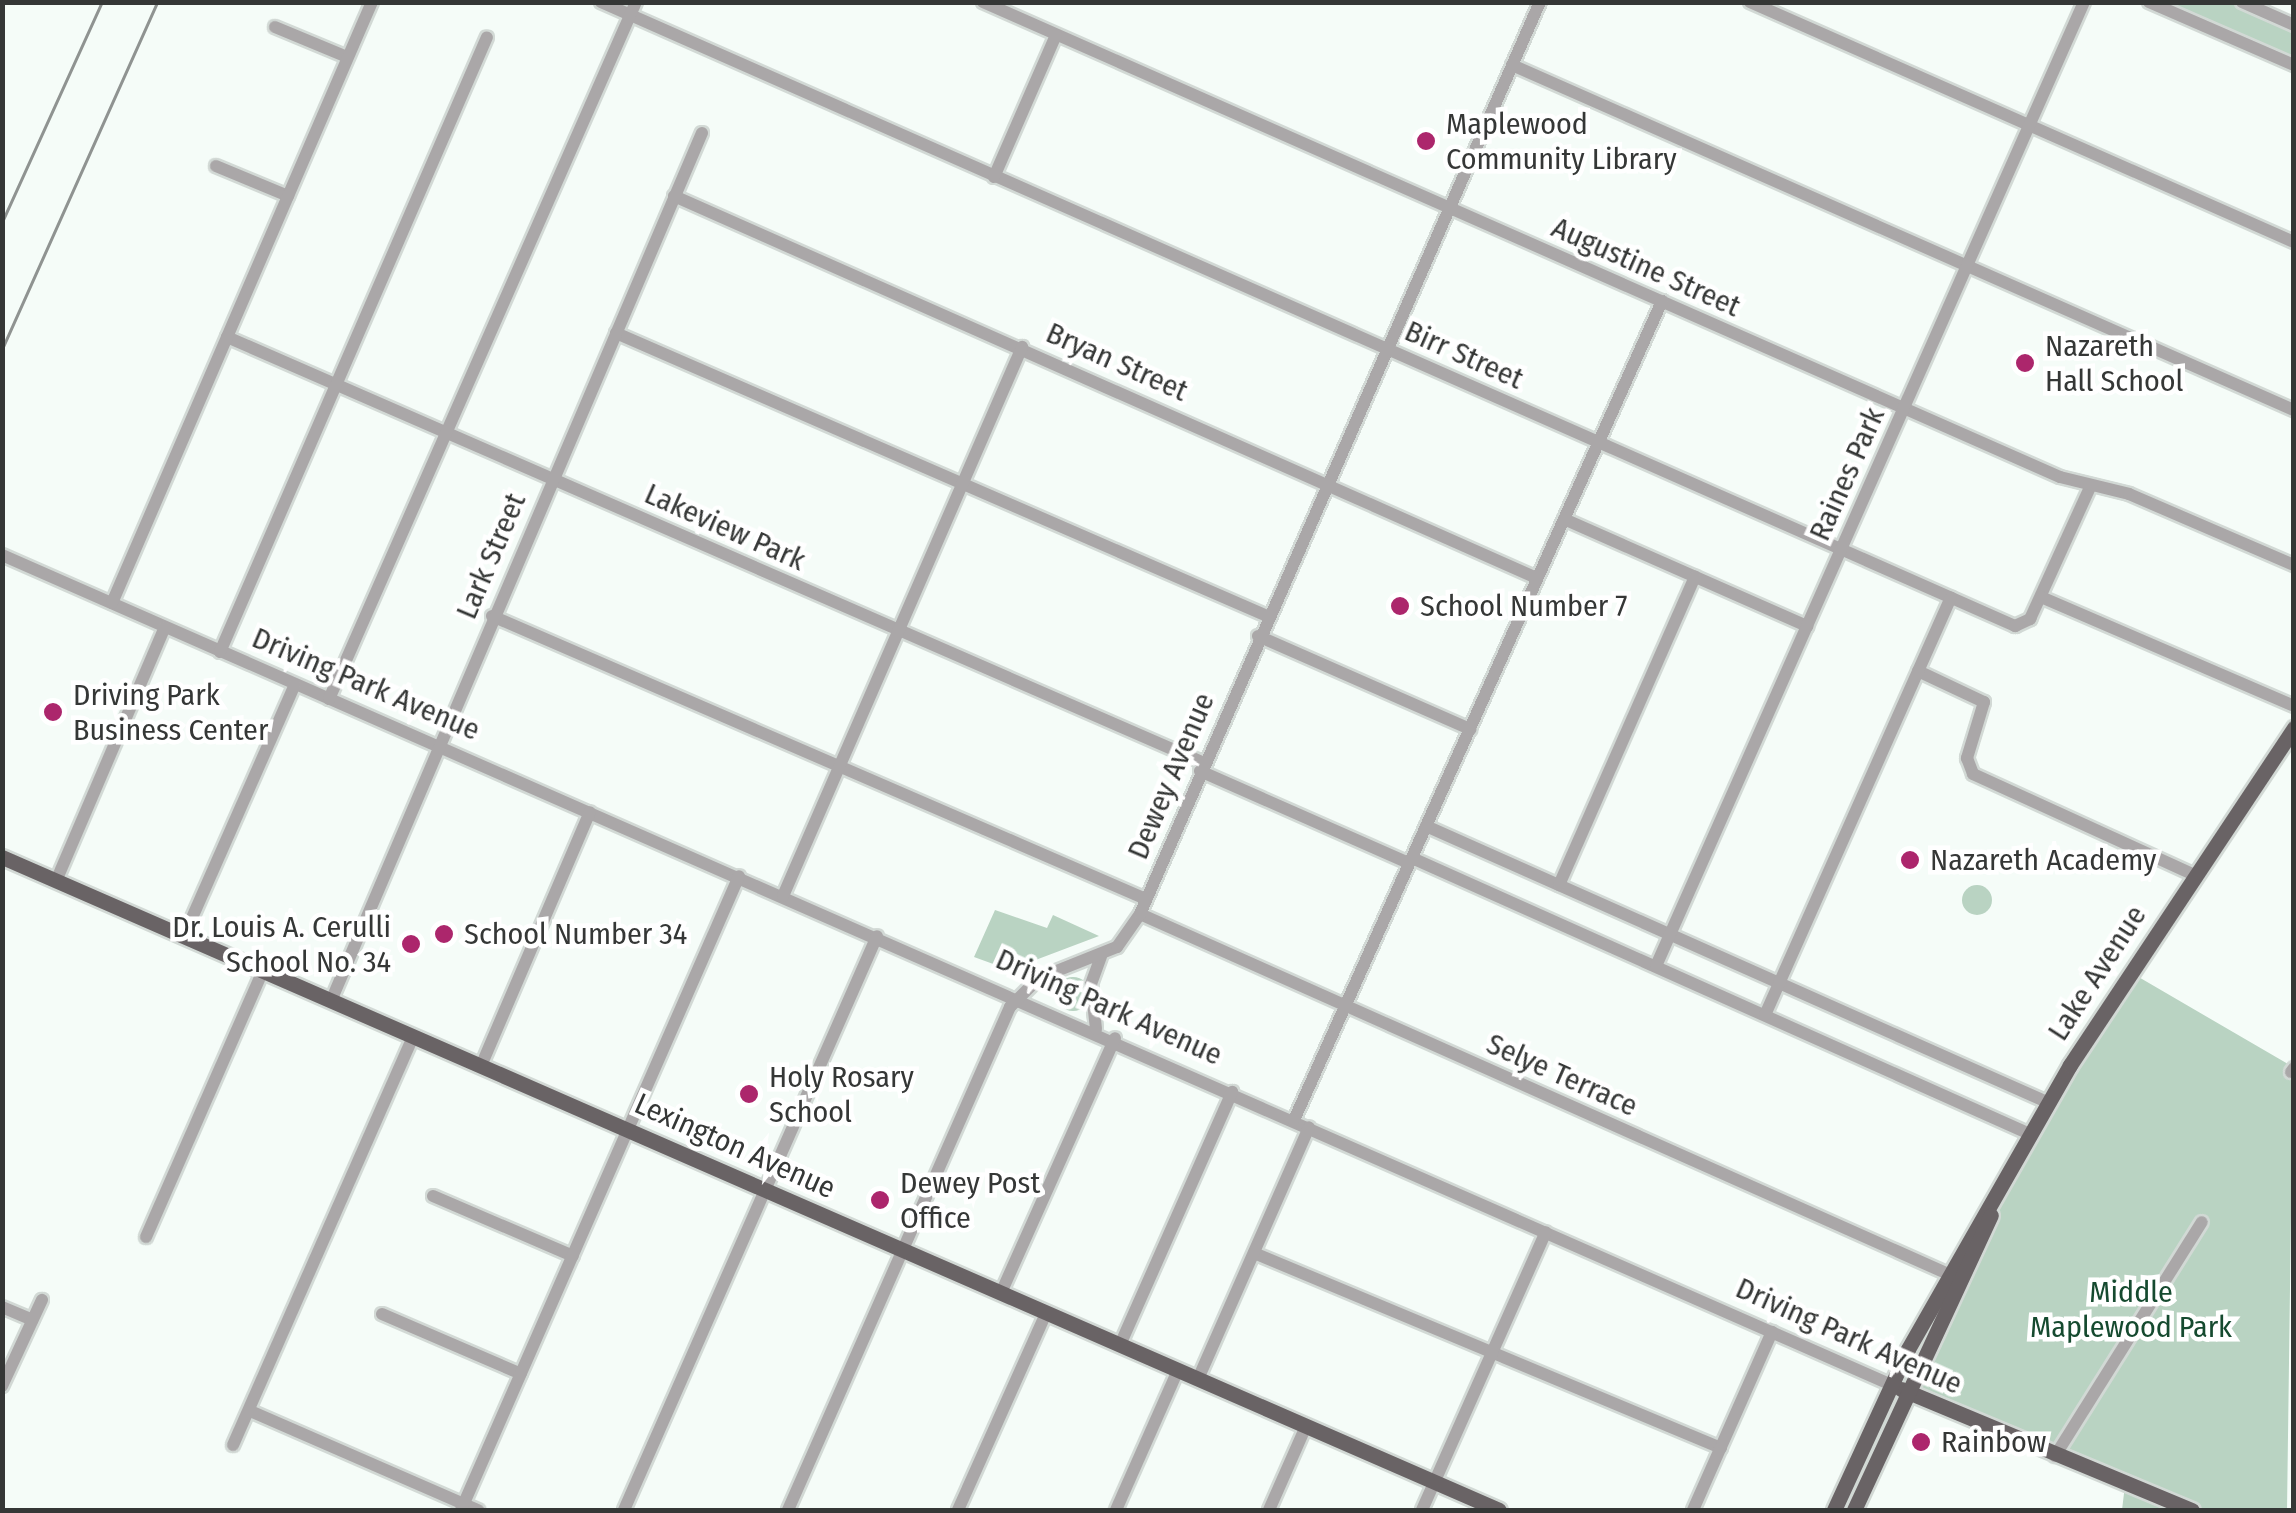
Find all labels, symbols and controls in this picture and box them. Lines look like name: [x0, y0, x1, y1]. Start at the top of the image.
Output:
place label: Maplewood Community Library: [1446, 106, 1677, 176]
marker: Maplewood Community Library: [1415, 130, 1437, 152]
street label: Augustine Street: [1546, 209, 1746, 325]
street label: Birr Street: [1399, 313, 1529, 397]
street label: Bryan Street: [1041, 315, 1193, 409]
place label: Nazareth Hall School: [2045, 328, 2183, 398]
marker: Nazareth Hall School: [2014, 352, 2036, 374]
street label: Raines Park: [1802, 402, 1892, 546]
street label: Lakeview Park: [639, 476, 811, 578]
street label: Lark Street: [448, 488, 534, 624]
place label: School Number 7: [1420, 588, 1627, 624]
marker: School Number 7: [1389, 595, 1411, 617]
street label: Driving Park Avenue: [247, 620, 485, 748]
place label: Driving Park Business Center: [73, 677, 268, 748]
street label: Dewey Avenue: [1120, 687, 1222, 865]
marker: Driving Park Business Center: [42, 701, 64, 723]
place label: Nazareth Academy: [1930, 842, 2156, 878]
marker: Nazareth Academy: [1899, 849, 1921, 871]
street label: Lake Avenue: [2040, 899, 2154, 1047]
place label: Dr. Louis A. Cerulli School No. 34: [172, 909, 391, 980]
place label: School Number 34: [464, 916, 687, 952]
marker: School Number 34: [433, 923, 455, 945]
marker: Dr. Louis A. Cerulli School No. 34: [400, 933, 422, 955]
street label: Driving Park Avenue: [990, 941, 1228, 1073]
street label: Selye Terrace: [1481, 1026, 1643, 1124]
place label: Holy Rosary School: [769, 1059, 914, 1130]
marker: Holy Rosary School: [738, 1083, 760, 1105]
street label: Lexington Avenue: [629, 1086, 841, 1206]
place label: Dewey Post Office: [900, 1165, 1040, 1236]
marker: Dewey Post Office: [869, 1189, 891, 1211]
street label: Driving Park Avenue: [1730, 1270, 1968, 1402]
park label: Middle Maplewood Park: [2030, 1274, 2232, 1344]
place label: Rainbow: [1941, 1424, 2047, 1460]
marker: Rainbow: [1910, 1431, 1932, 1453]

